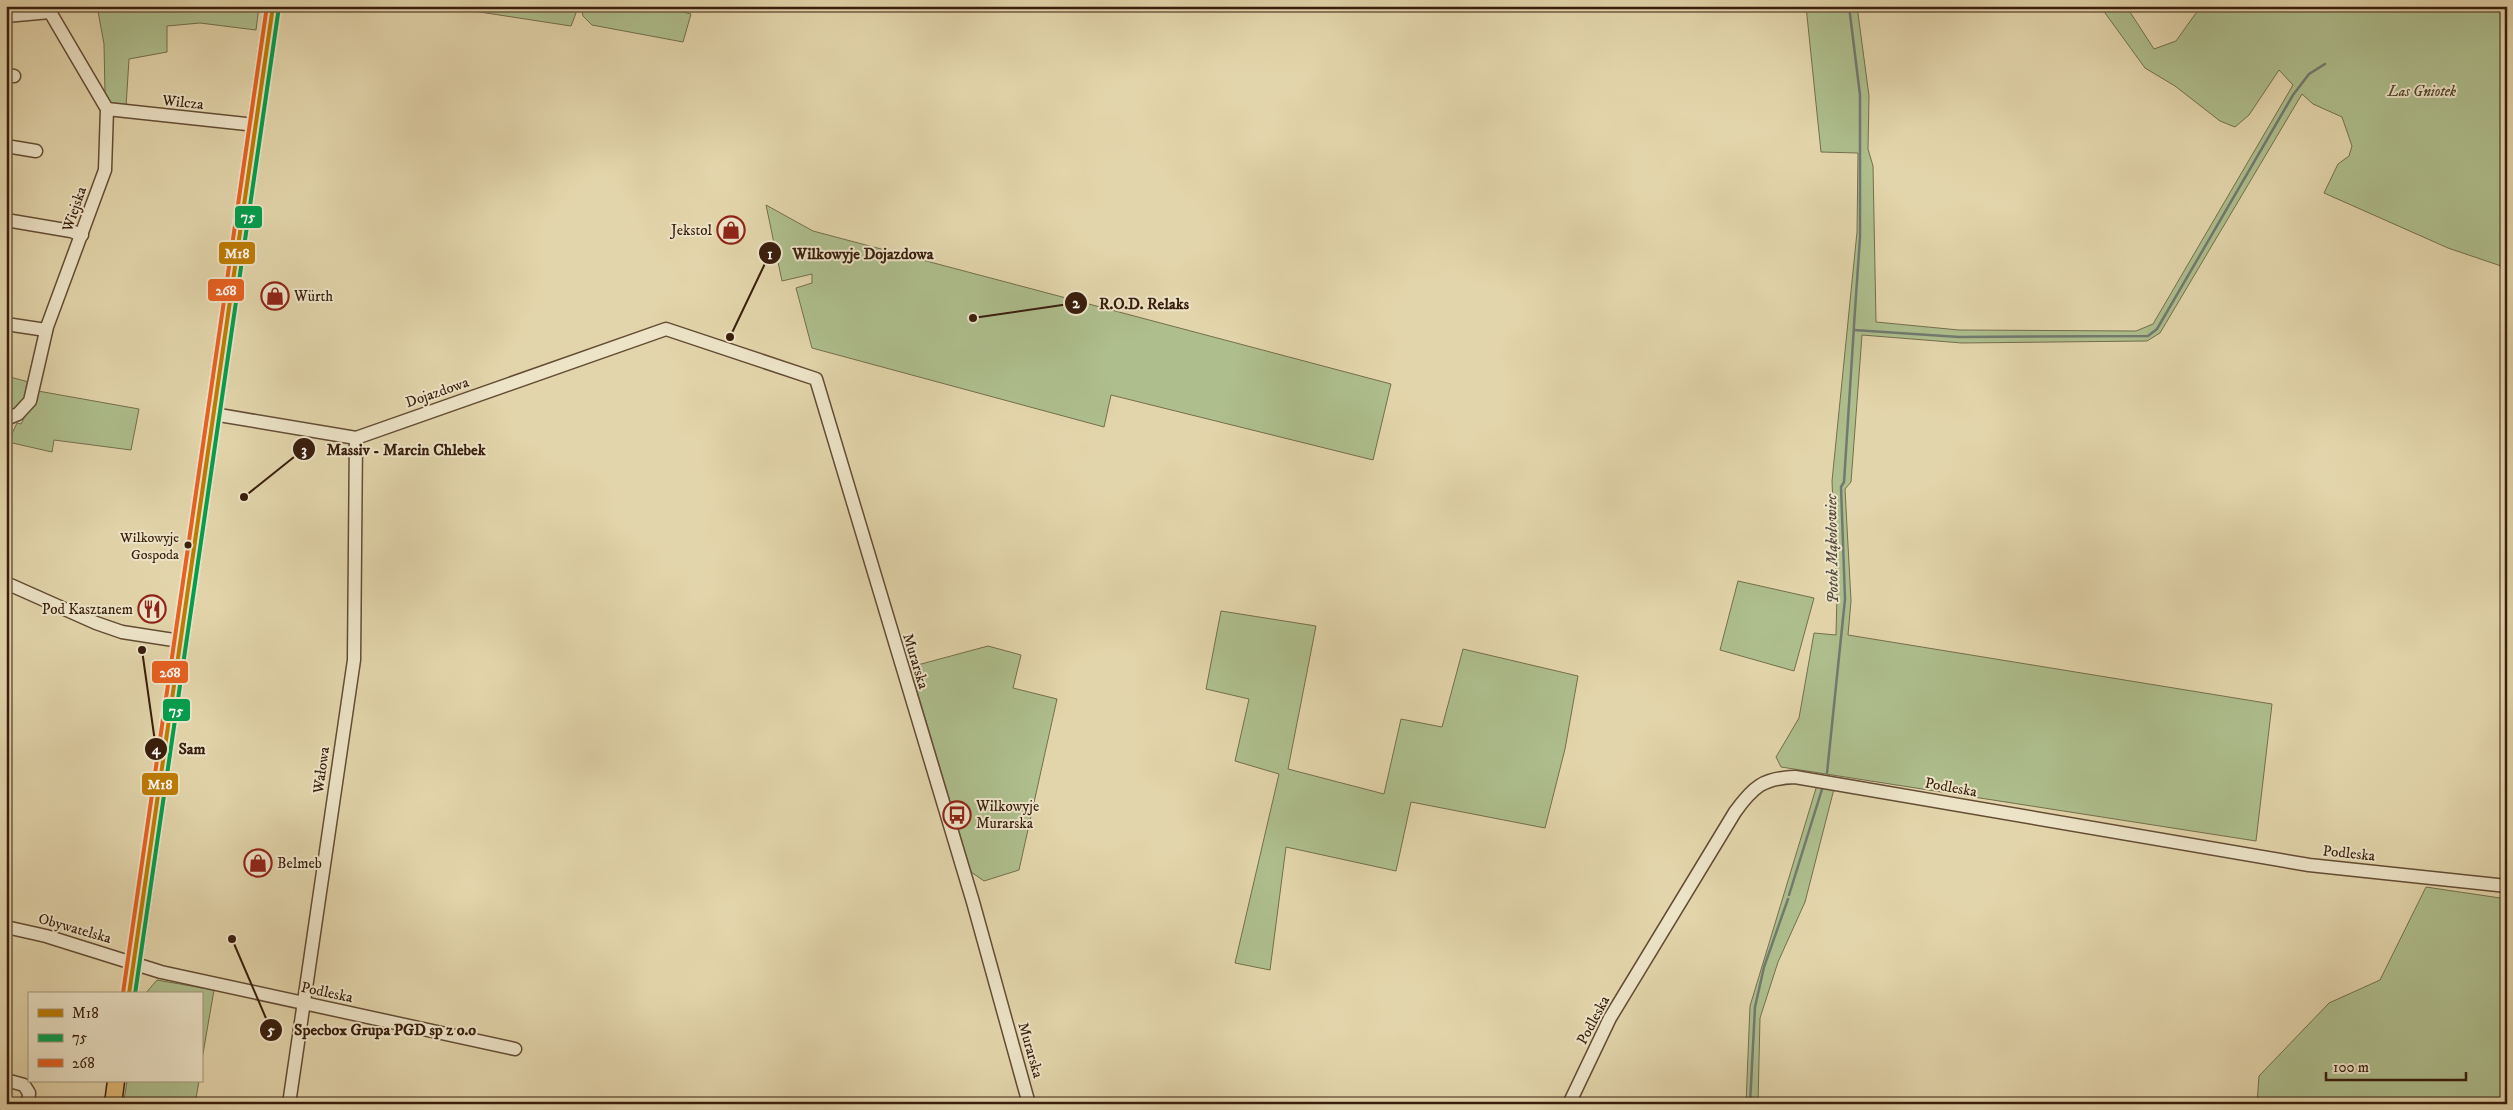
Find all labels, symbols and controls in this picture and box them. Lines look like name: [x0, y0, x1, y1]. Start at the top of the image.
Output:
park label: Las Gniotek: [2387, 82, 2457, 101]
street label: Wilcza: [160, 91, 205, 114]
street label: Wiejska: [58, 184, 91, 235]
line badge: 75: [234, 205, 263, 229]
text: 75: [241, 208, 255, 226]
shop icon: Jekstol: [716, 215, 746, 245]
place label: Jekstol: [669, 221, 712, 240]
callout: Wilkowyje Dojazdowa: [757, 238, 943, 269]
line badge: M18: [218, 241, 256, 265]
text: Wilkowyje Dojazdowa: [792, 244, 935, 264]
text: M18: [225, 245, 249, 263]
text: 1: [767, 245, 773, 264]
line badge: 268: [207, 278, 245, 302]
shop icon: Würth: [260, 281, 290, 311]
text: 268: [215, 282, 237, 300]
place label: Würth: [293, 287, 333, 306]
callout: R.O.D. Relaks: [1064, 288, 1199, 319]
text: 2: [1072, 294, 1080, 313]
text: R.O.D. Relaks: [1099, 294, 1190, 314]
street label: Dojazdowa: [403, 373, 472, 412]
callout: Massiv - Marcin Chlebek: [291, 434, 496, 465]
text: Massiv - Marcin Chlebek: [326, 440, 487, 460]
text: 3: [301, 441, 307, 460]
water label: Potok Mąkołowiec: [1821, 493, 1843, 604]
place label: Wilkowyje Gospoda: [119, 529, 179, 564]
marker: Wilkowyje Gospoda: [183, 540, 193, 550]
restaurant icon: Pod Kasztanem: [137, 594, 167, 624]
place label: Pod Kasztanem: [42, 600, 133, 619]
street label: Murarska: [898, 631, 933, 692]
line badge: 268: [151, 660, 189, 684]
text: 268: [159, 664, 181, 682]
line badge: 75: [162, 698, 191, 722]
text: 75: [169, 702, 183, 720]
callout: Sam: [144, 733, 216, 764]
text: Sam: [178, 739, 206, 759]
text: 4: [151, 740, 162, 759]
street label: Wałowa: [309, 745, 334, 796]
line badge: M18: [141, 772, 179, 796]
street label: Podleska: [1923, 774, 1979, 802]
text: M18: [148, 776, 172, 794]
place label: Wilkowyje Murarska: [975, 797, 1039, 833]
bus stop icon: Wilkowyje Murarska: [942, 800, 972, 830]
street label: Podleska: [2322, 841, 2377, 866]
shop icon: Belmeb: [243, 848, 273, 878]
place label: Belmeb: [277, 854, 322, 873]
street label: Obywatelska: [36, 909, 114, 948]
street label: Podleska: [299, 978, 355, 1007]
legend: [28, 992, 202, 1082]
street label: Podleska: [1573, 992, 1614, 1048]
text: M18: [72, 1004, 99, 1023]
callout: Specbox Grupa PGD sp z o.o: [259, 1014, 486, 1045]
text: Specbox Grupa PGD sp z o.o: [294, 1020, 476, 1040]
street label: Murarska: [1014, 1020, 1048, 1081]
text: 5: [266, 1021, 275, 1040]
text: 75: [72, 1028, 88, 1047]
scale bar: [2326, 1050, 2466, 1082]
text: 268: [72, 1054, 95, 1073]
text: 100 m: [2333, 1058, 2369, 1077]

